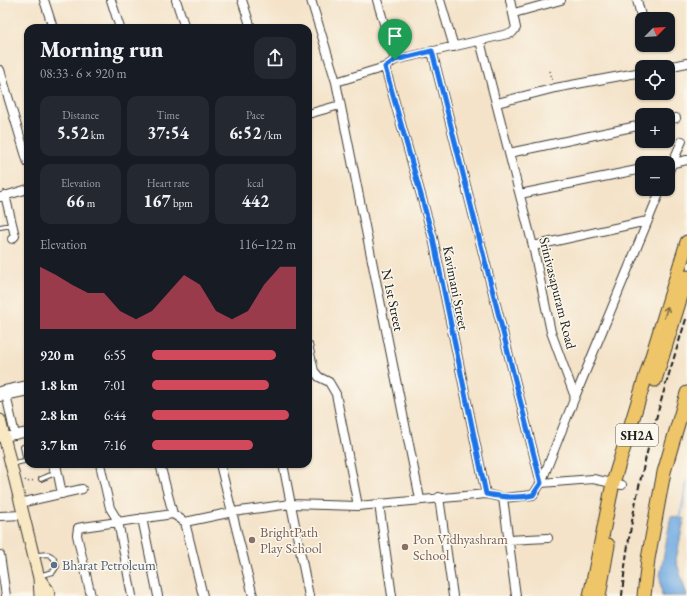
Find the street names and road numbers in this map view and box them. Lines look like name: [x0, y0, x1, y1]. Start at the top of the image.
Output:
street label: Srinivasapuram Road: [535, 235, 581, 352]
street label: Kavimani Street: [439, 244, 473, 332]
street label: N 1st Street: [378, 267, 408, 333]
road number: SH2A: [616, 424, 658, 446]

